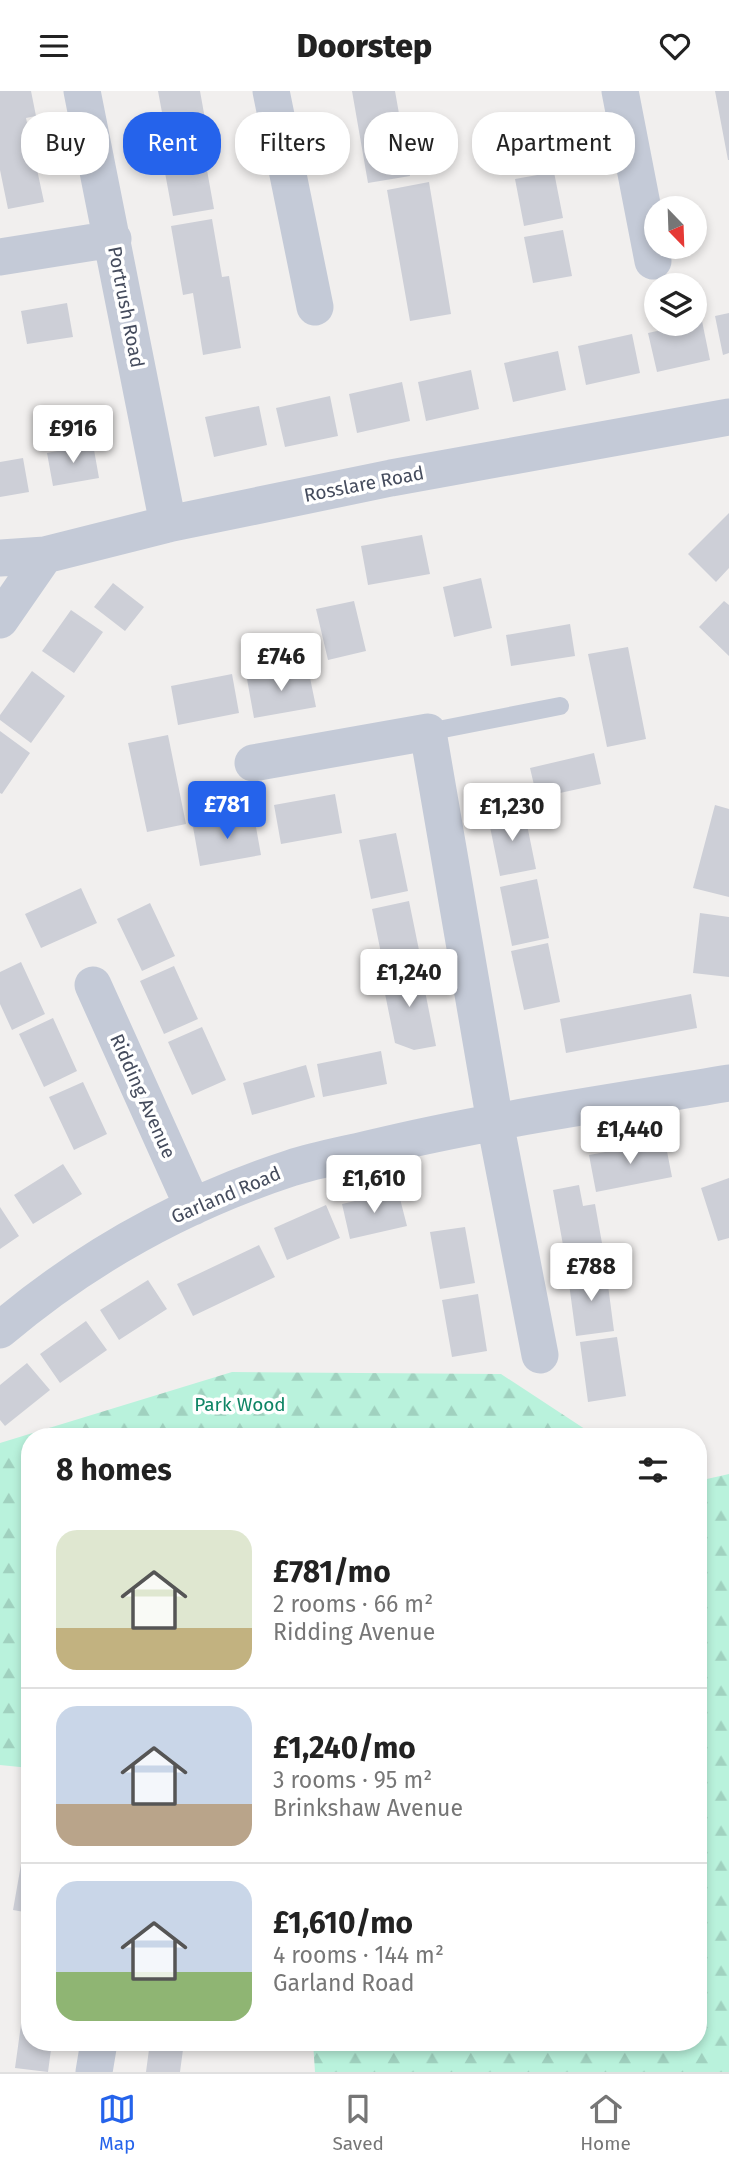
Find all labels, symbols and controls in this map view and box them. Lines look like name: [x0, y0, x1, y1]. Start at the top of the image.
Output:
icon: menu: [35, 27, 73, 65]
text: Doorstep: [297, 27, 432, 65]
icon: heart: [656, 27, 694, 65]
chip: Buy: [21, 112, 109, 175]
chip: Rent: [123, 112, 221, 175]
chip: Filters: [235, 112, 350, 175]
chip: New: [364, 112, 458, 175]
chip: Apartment: [472, 112, 635, 175]
north arrow: [644, 196, 707, 259]
map controls: [644, 196, 707, 336]
street label: Portrush Road: [103, 244, 149, 370]
button: layers: [644, 273, 707, 336]
pin: £916: [32, 405, 114, 465]
text: £916: [49, 414, 97, 442]
street label: Rosslare Road: [302, 461, 426, 507]
pin: £746: [240, 633, 322, 693]
text: £746: [257, 642, 305, 670]
pin: £781: [186, 781, 268, 841]
pin: £1,230: [455, 783, 569, 843]
text: £781: [204, 790, 250, 818]
text: £1,230: [480, 792, 544, 820]
pin: £1,240: [352, 949, 466, 1009]
text: £1,240: [376, 958, 442, 986]
street label: Ridding Avenue: [105, 1030, 181, 1162]
pin: £1,440: [573, 1107, 687, 1166]
text: £1,440: [597, 1115, 663, 1143]
pin: £1,610: [317, 1155, 431, 1215]
street label: Garland Road: [168, 1162, 284, 1228]
text: £1,610: [342, 1164, 406, 1192]
pin: £788: [550, 1243, 632, 1303]
text: £788: [566, 1252, 616, 1280]
park label: Park Wood: [194, 1393, 286, 1416]
icon: filters: [634, 1451, 672, 1489]
text: 8 homes: [56, 1452, 172, 1488]
text: £781/mo: [273, 1554, 391, 1590]
icon: home: [112, 1558, 196, 1642]
text: 2 rooms · 66 m²: [273, 1590, 433, 1618]
text: Ridding Avenue: [273, 1618, 435, 1646]
text: £1,240/mo: [273, 1730, 416, 1766]
icon: home: [112, 1734, 196, 1818]
text: 3 rooms · 95 m²: [273, 1766, 432, 1794]
text: Brinkshaw Avenue: [273, 1794, 463, 1822]
text: £1,610/mo: [273, 1905, 413, 1941]
icon: home: [112, 1909, 196, 1993]
text: 4 rooms · 144 m²: [273, 1941, 444, 1969]
text: Garland Road: [273, 1969, 414, 1997]
tab: Map: [98, 2090, 136, 2155]
tab: Saved: [332, 2090, 384, 2155]
tab: Home: [580, 2090, 631, 2155]

